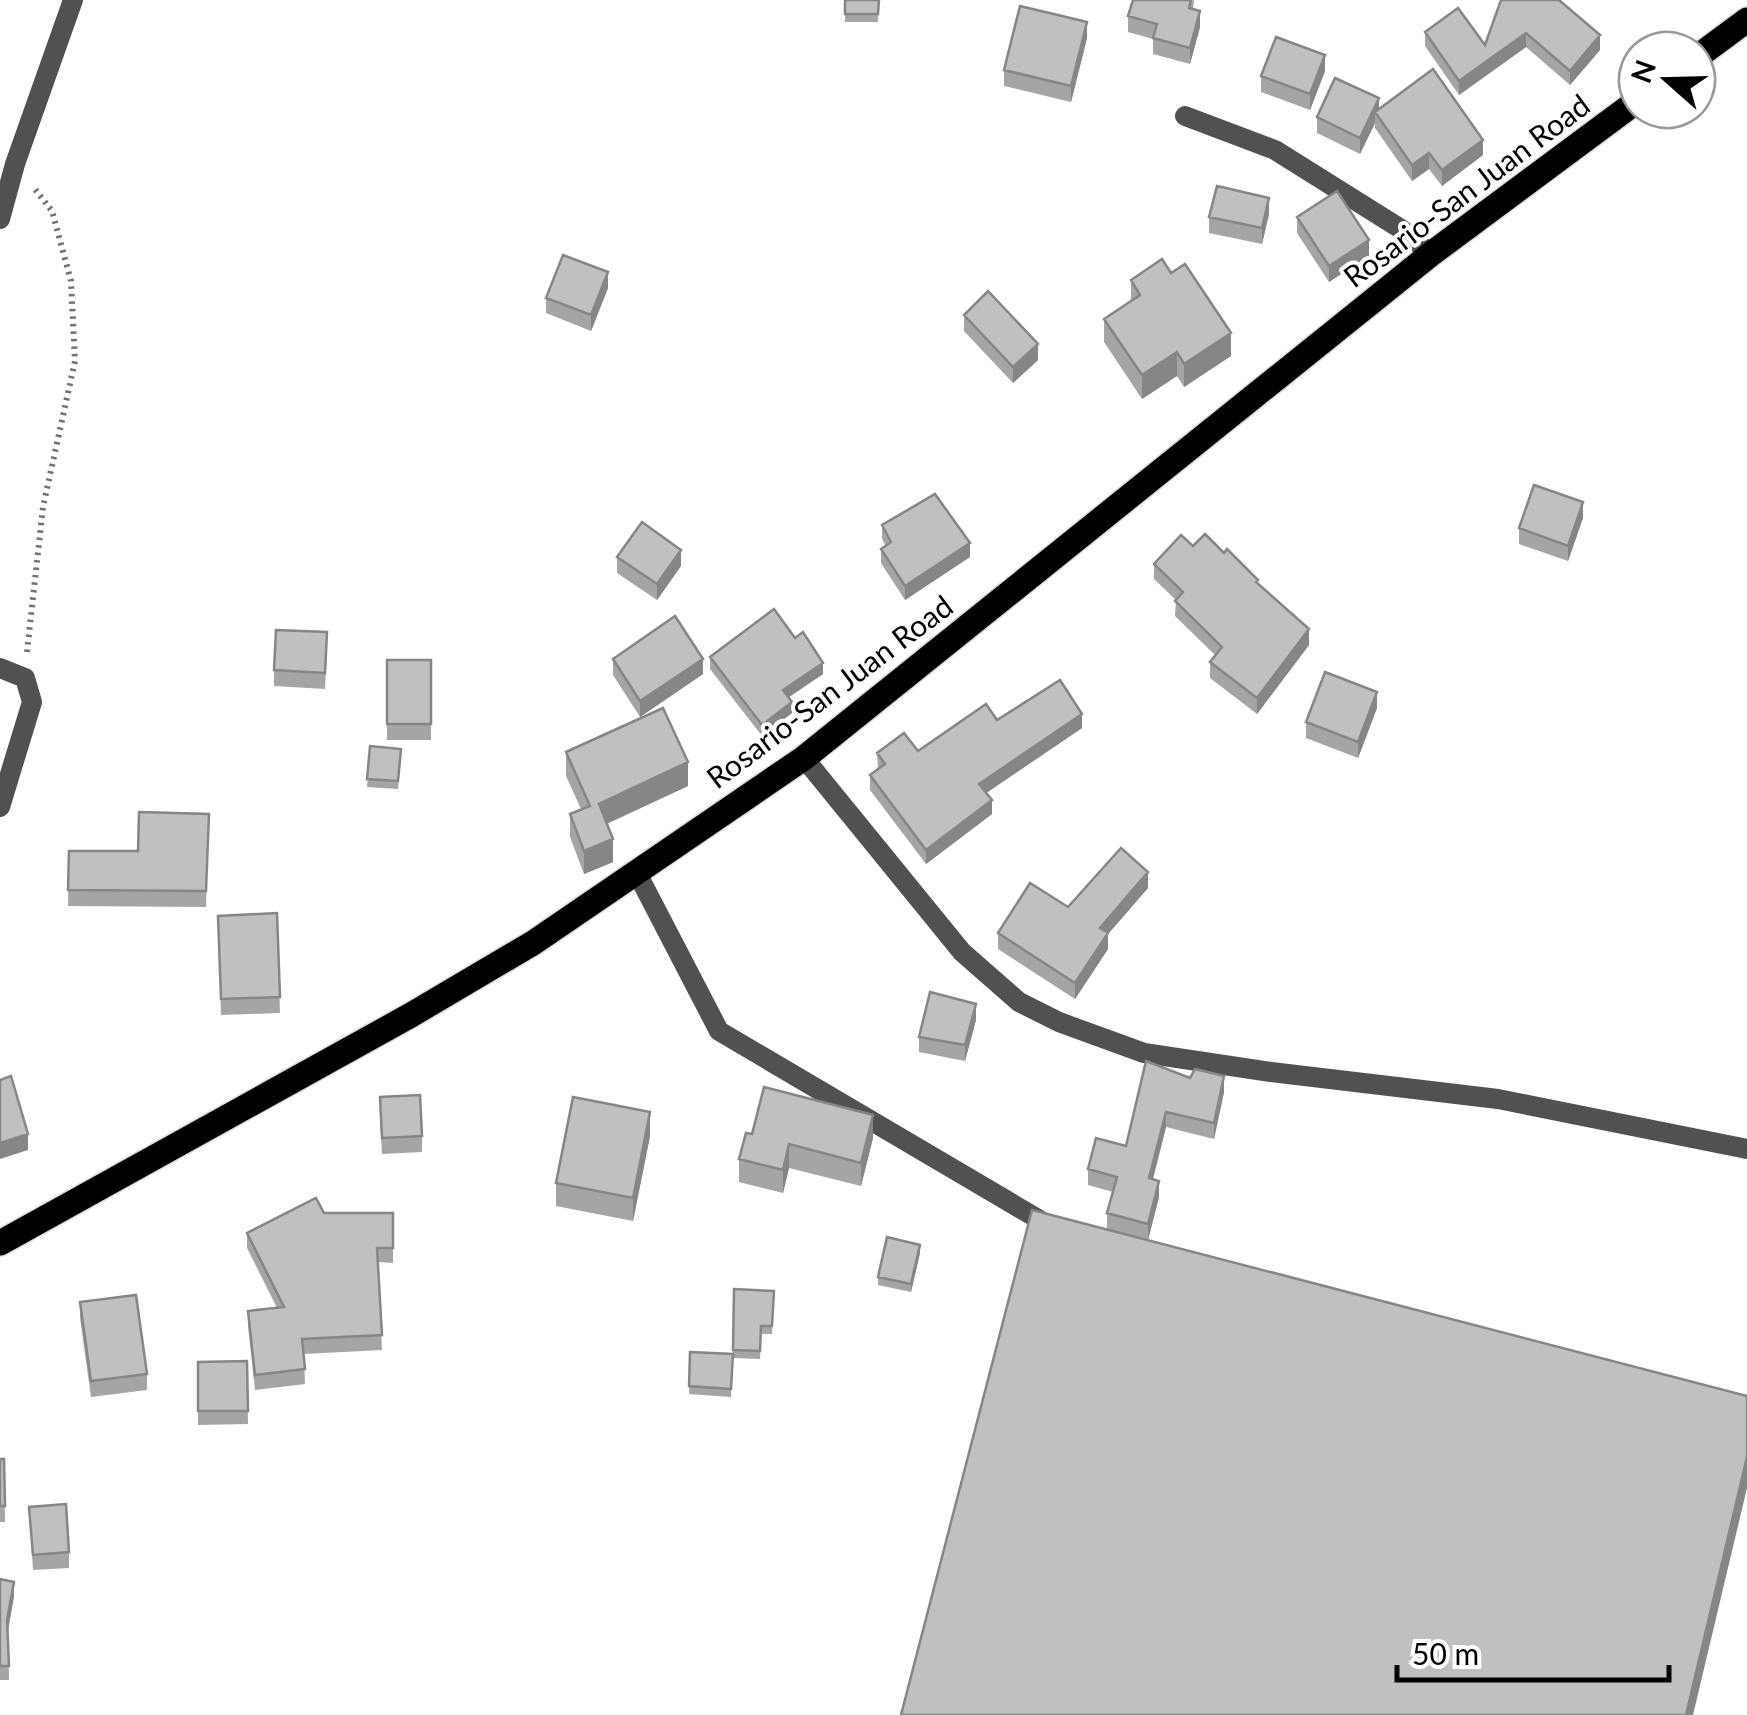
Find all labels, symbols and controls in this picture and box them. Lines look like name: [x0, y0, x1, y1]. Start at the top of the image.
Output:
north arrow: [1617, 30, 1717, 130]
text: N: [1623, 55, 1662, 87]
street label: Rosario-San Juan Road: [1336, 86, 1596, 294]
street label: Rosario-San Juan Road: [699, 587, 959, 795]
scale bar: [1397, 1620, 1670, 1682]
text: 50 m: [1412, 1635, 1479, 1671]

